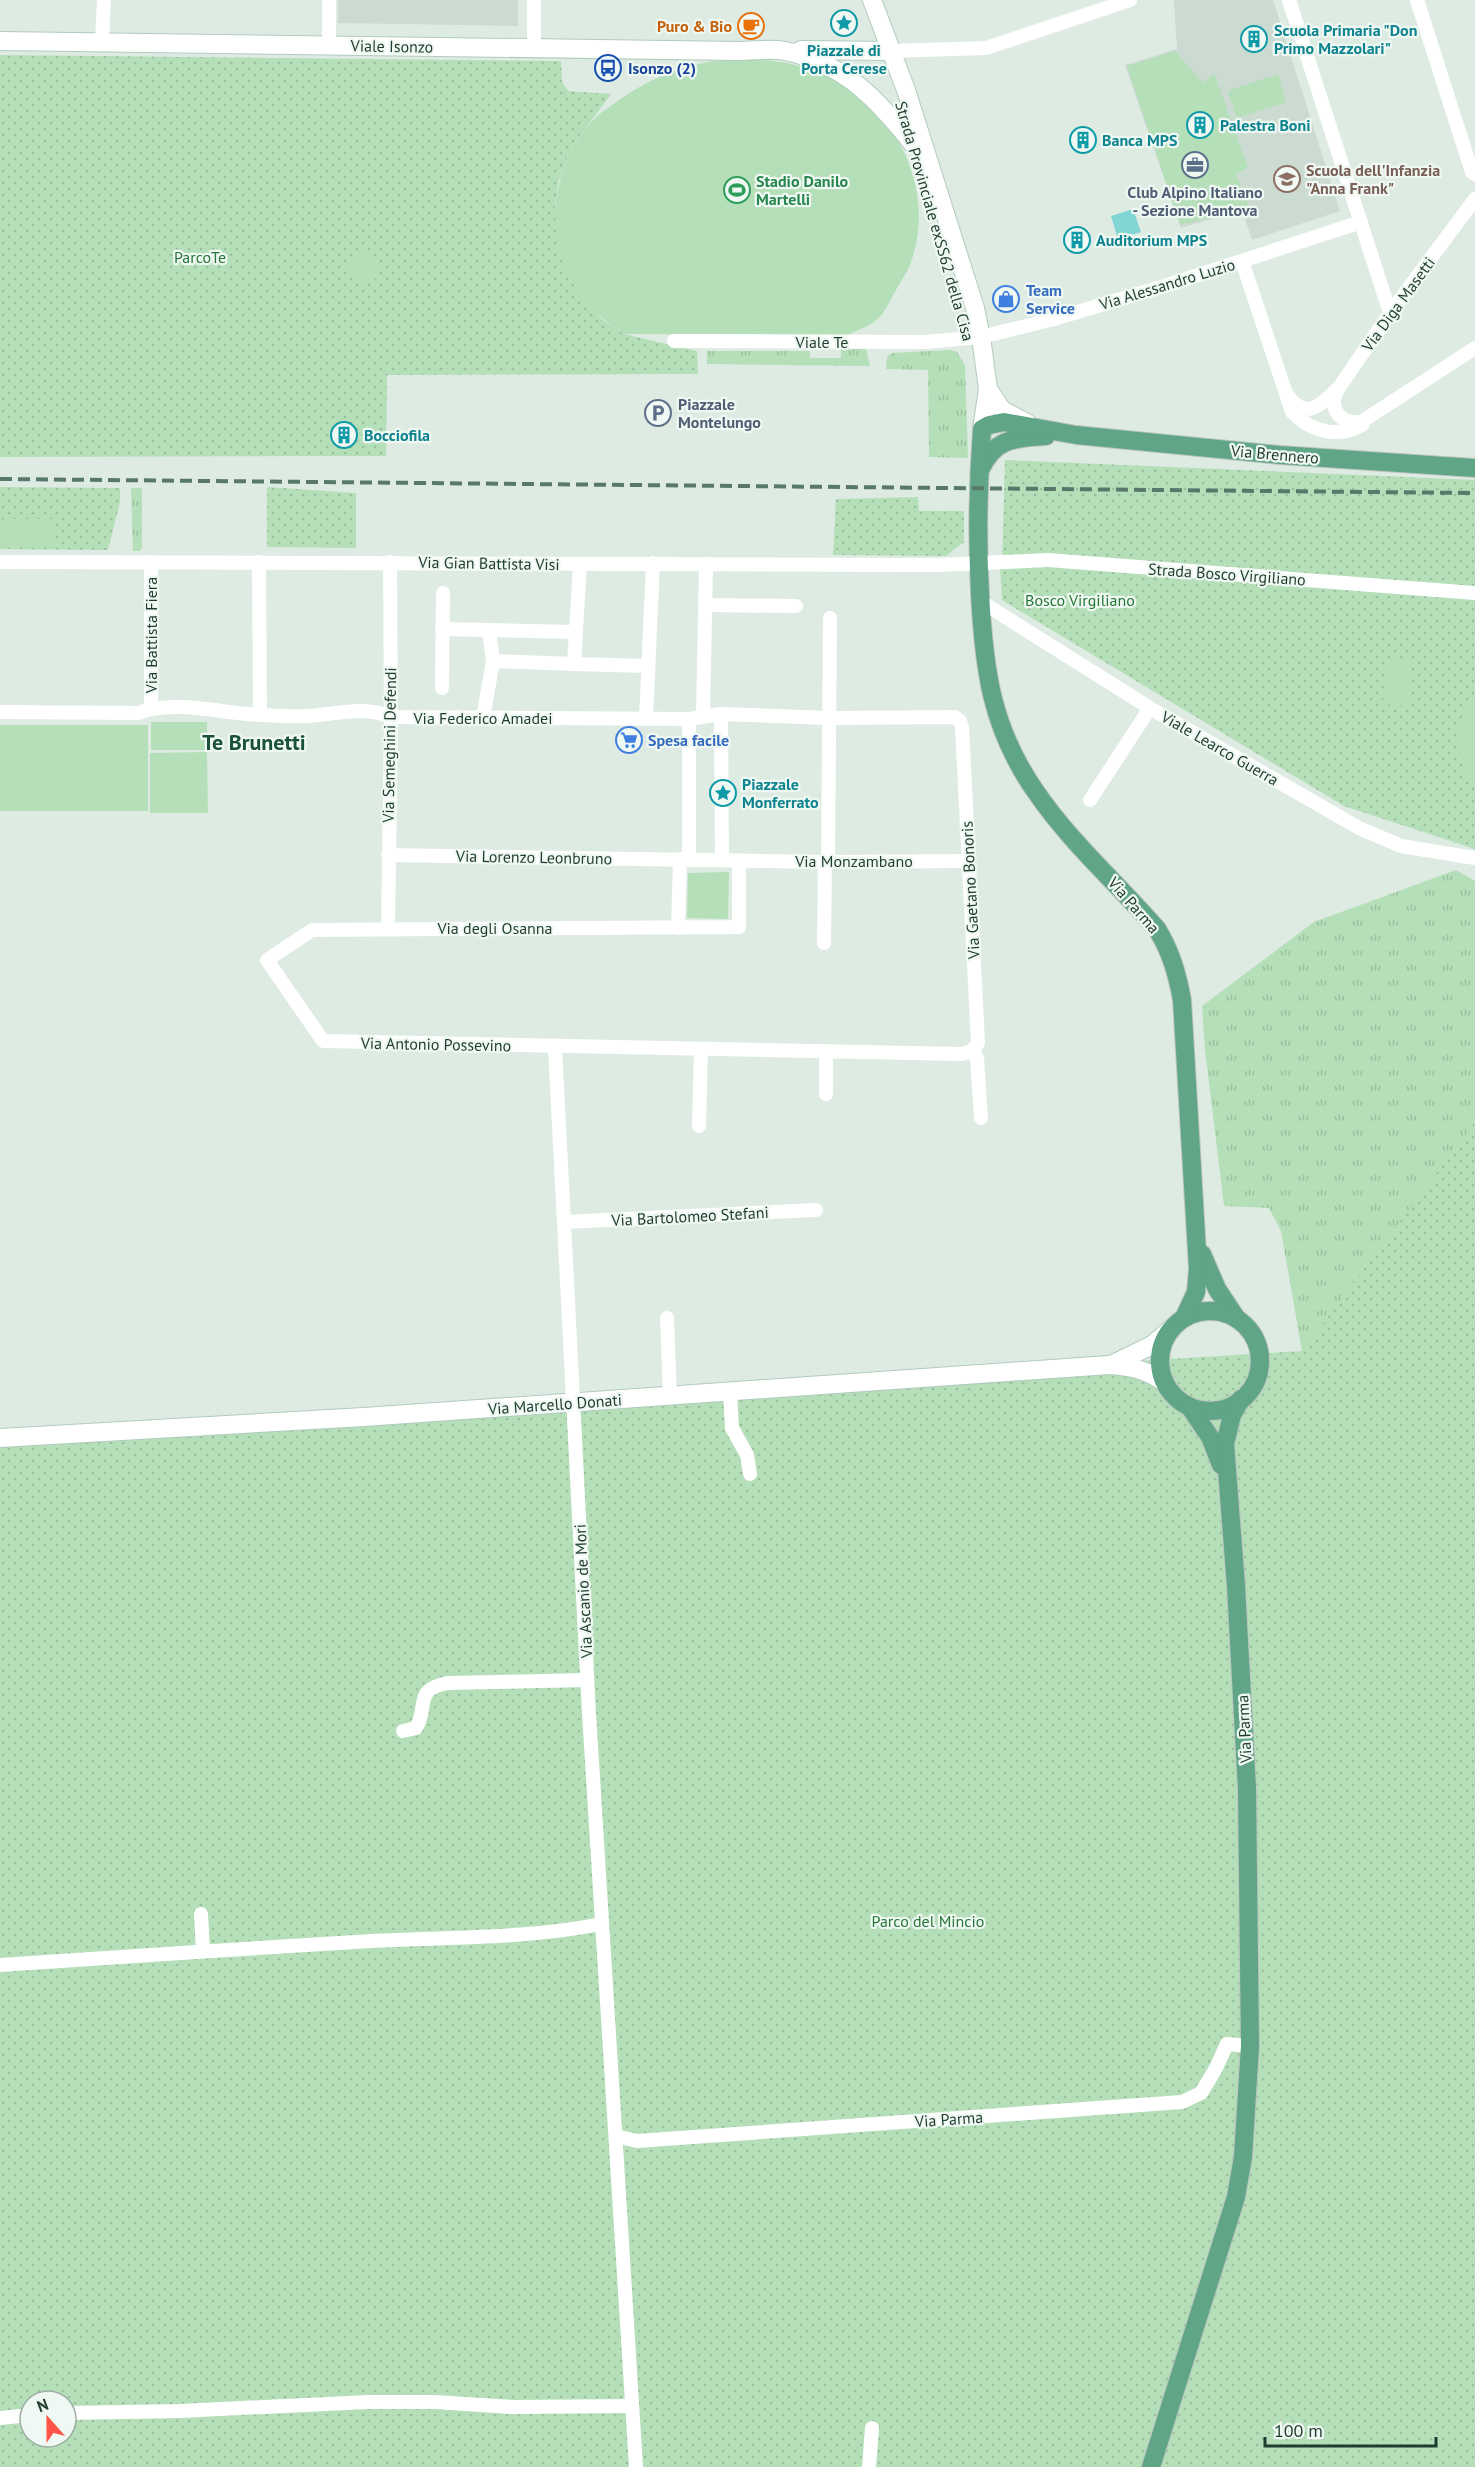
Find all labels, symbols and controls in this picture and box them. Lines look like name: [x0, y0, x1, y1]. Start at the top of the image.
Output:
place icon: Piazzale di Porta Cerese: [829, 8, 859, 38]
cafe icon: Puro & Bio: [736, 11, 766, 41]
place label: Puro & Bio: [657, 16, 732, 36]
place label: Scuola Primaria "Don Primo Mazzolari": [1274, 20, 1417, 58]
building icon: Scuola Primaria "Don Primo Mazzolari": [1239, 24, 1269, 54]
street label: Viale Isonzo: [350, 35, 433, 57]
place label: Piazzale di Porta Cerese: [801, 40, 887, 78]
bus stop icon: Isonzo (2): [593, 53, 623, 83]
place label: Isonzo (2): [628, 58, 696, 78]
street label: Strada Provinciale exSS62 della Cisa: [891, 99, 979, 343]
building icon: Palestra Boni: [1185, 110, 1215, 140]
place label: Palestra Boni: [1220, 115, 1310, 135]
building icon: Banca MPS: [1068, 125, 1098, 155]
place label: Banca MPS: [1102, 130, 1177, 150]
office icon: Club Alpino Italiano - Sezione Mantova: [1180, 150, 1210, 180]
place label: Scuola dell'Infanzia "Anna Frank": [1306, 160, 1440, 198]
school or university icon: Scuola dell'Infanzia "Anna Frank": [1272, 164, 1302, 194]
place label: Stadio Danilo Martelli: [756, 171, 849, 209]
sports icon: Stadio Danilo Martelli: [722, 175, 752, 205]
place label: Club Alpino Italiano - Sezione Mantova: [1127, 182, 1263, 220]
building icon: Auditorium MPS: [1062, 225, 1092, 255]
place label: Auditorium MPS: [1096, 230, 1207, 250]
park label: ParcoTe: [174, 247, 226, 267]
street label: Via Diga Masetti: [1356, 253, 1439, 356]
street label: Via Alessandro Luzio: [1096, 254, 1237, 314]
place label: Team Service: [1026, 280, 1075, 318]
shop icon: Team Service: [991, 284, 1021, 314]
street label: Viale Te: [795, 332, 848, 352]
place label: Piazzale Montelungo: [678, 394, 761, 432]
parking icon: Piazzale Montelungo: [643, 398, 673, 428]
building icon: Bocciofila: [329, 420, 359, 450]
place label: Bocciofila: [364, 425, 430, 445]
street label: Via Brennero: [1229, 440, 1320, 468]
street label: Via Gian Battista Visi: [417, 552, 560, 574]
street label: Strada Bosco Virgiliano: [1148, 559, 1306, 589]
street label: Via Battista Fiera: [141, 577, 161, 694]
park label: Bosco Virgiliano: [1025, 590, 1135, 610]
street label: Via Semeghini Defendi: [378, 667, 400, 824]
street label: Viale Learco Guerra: [1157, 706, 1282, 790]
street label: Via Federico Amadei: [413, 708, 552, 728]
supermarket icon: Spesa facile: [614, 725, 644, 755]
district label: Te Brunetti: [202, 728, 306, 756]
place label: Spesa facile: [648, 730, 729, 750]
place label: Piazzale Monferrato: [742, 774, 819, 812]
place icon: Piazzale Monferrato: [708, 778, 738, 808]
street label: Via Gaetano Bonoris: [956, 820, 984, 960]
street label: Via Lorenzo Leonbruno: [455, 846, 612, 868]
street label: Via Monzambano: [794, 851, 913, 871]
street label: Via Parma: [1103, 872, 1164, 937]
street label: Via degli Osanna: [436, 918, 553, 938]
street label: Via Antonio Possevino: [360, 1033, 511, 1055]
street label: Via Bartolomeo Stefani: [610, 1202, 769, 1230]
street label: Via Marcello Donati: [486, 1389, 623, 1419]
street label: Via Ascanio de Mori: [570, 1523, 597, 1660]
street label: Via Parma: [1232, 1694, 1256, 1765]
park label: Parco del Mincio: [872, 1911, 984, 1931]
street label: Via Parma: [913, 2107, 984, 2131]
north arrow: [18, 2389, 78, 2449]
text: N: [34, 2394, 51, 2416]
scale bar: [1265, 2410, 1436, 2448]
text: 100 m: [1274, 2419, 1323, 2442]

